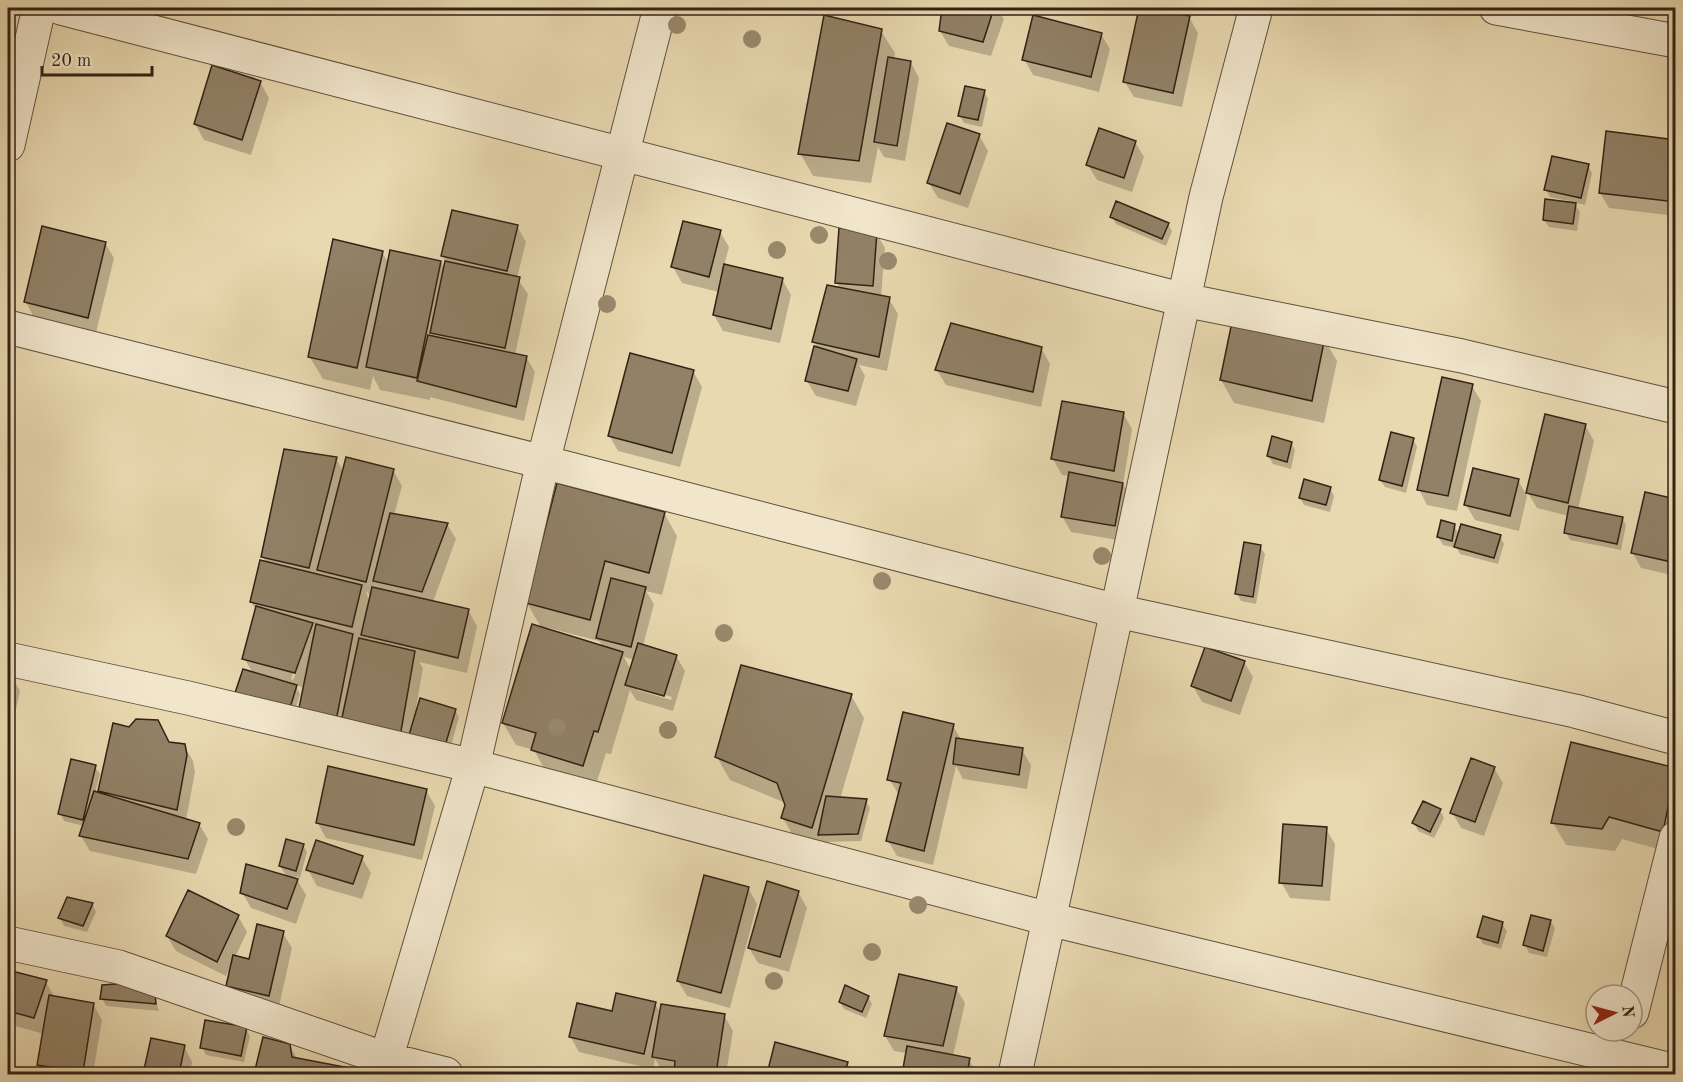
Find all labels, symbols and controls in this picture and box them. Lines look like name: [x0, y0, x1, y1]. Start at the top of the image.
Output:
scale bar: [42, 39, 152, 77]
text: 20 m: [51, 52, 91, 70]
north arrow: [1584, 983, 1644, 1043]
text: N: [1618, 1005, 1636, 1019]

